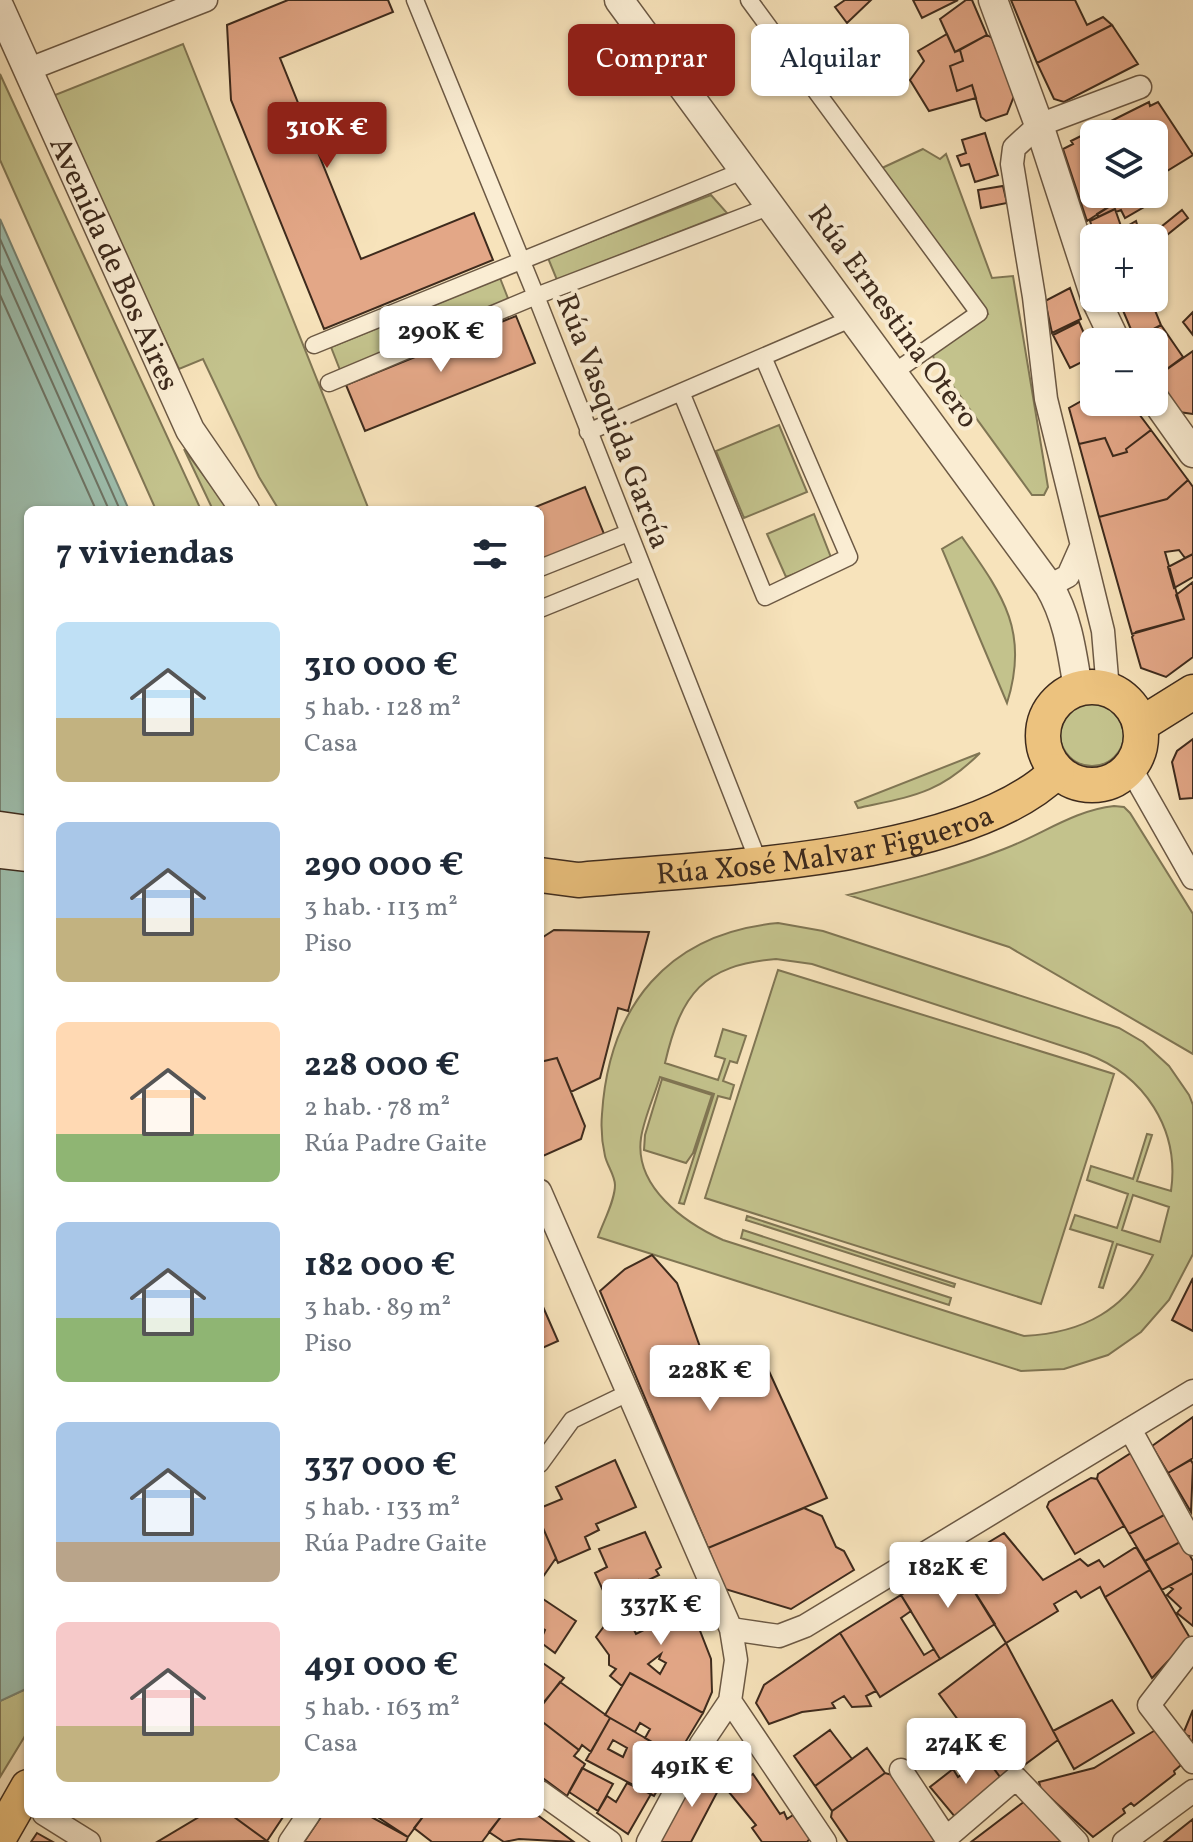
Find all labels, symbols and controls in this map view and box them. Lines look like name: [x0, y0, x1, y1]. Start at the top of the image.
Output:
chip: Comprar: [568, 24, 735, 96]
chip: Alquilar: [751, 24, 909, 96]
pin: 310K €: [262, 102, 392, 170]
text: 310K €: [286, 110, 368, 146]
map controls: [1080, 120, 1168, 416]
button: layers: [1080, 120, 1168, 208]
street label: Avenida de Bos Aires: [38, 130, 189, 398]
street label: Rúa Ernestina Otero: [797, 197, 988, 438]
button: +: [1080, 224, 1168, 312]
street label: Rúa Vasquida García: [544, 288, 680, 555]
pin: 290K €: [376, 306, 506, 374]
text: 290K €: [397, 314, 485, 350]
button: −: [1080, 328, 1168, 416]
text: 7 viviendas: [56, 531, 234, 578]
icon: filters: [468, 532, 512, 576]
text: 310 000 €: [304, 643, 458, 690]
icon: home: [120, 654, 216, 750]
text: 5 hab. · 128 m²: [304, 690, 461, 726]
text: Casa: [304, 726, 358, 762]
street label: Rúa Xosé Malvar Figueroa: [655, 795, 1001, 897]
text: 290 000 €: [304, 843, 464, 890]
icon: home: [120, 854, 216, 950]
text: 3 hab. · 113 m²: [304, 890, 458, 926]
text: Piso: [304, 926, 352, 962]
text: 228 000 €: [304, 1043, 460, 1090]
icon: home: [120, 1054, 216, 1150]
text: 2 hab. · 78 m²: [304, 1090, 450, 1126]
text: Rúa Padre Gaite: [304, 1126, 487, 1162]
text: 182 000 €: [304, 1243, 456, 1290]
icon: home: [120, 1254, 216, 1350]
text: 3 hab. · 89 m²: [304, 1290, 451, 1326]
text: Piso: [304, 1326, 352, 1362]
pin: 228K €: [645, 1345, 775, 1413]
text: 228K €: [668, 1353, 752, 1389]
text: 337 000 €: [304, 1443, 457, 1490]
icon: home: [120, 1454, 216, 1550]
text: 5 hab. · 133 m²: [304, 1490, 460, 1526]
text: Rúa Padre Gaite: [304, 1526, 487, 1562]
pin: 182K €: [883, 1542, 1013, 1610]
text: 182K €: [907, 1550, 989, 1586]
pin: 337K €: [596, 1579, 726, 1647]
text: 337K €: [620, 1587, 702, 1623]
text: 491 000 €: [304, 1643, 458, 1690]
icon: home: [120, 1654, 216, 1750]
text: 5 hab. · 163 m²: [304, 1690, 460, 1726]
pin: 274K €: [901, 1718, 1031, 1786]
text: Casa: [304, 1726, 358, 1762]
text: 274K €: [925, 1726, 1007, 1762]
pin: 491K €: [627, 1741, 757, 1809]
text: 491K €: [650, 1749, 734, 1785]

